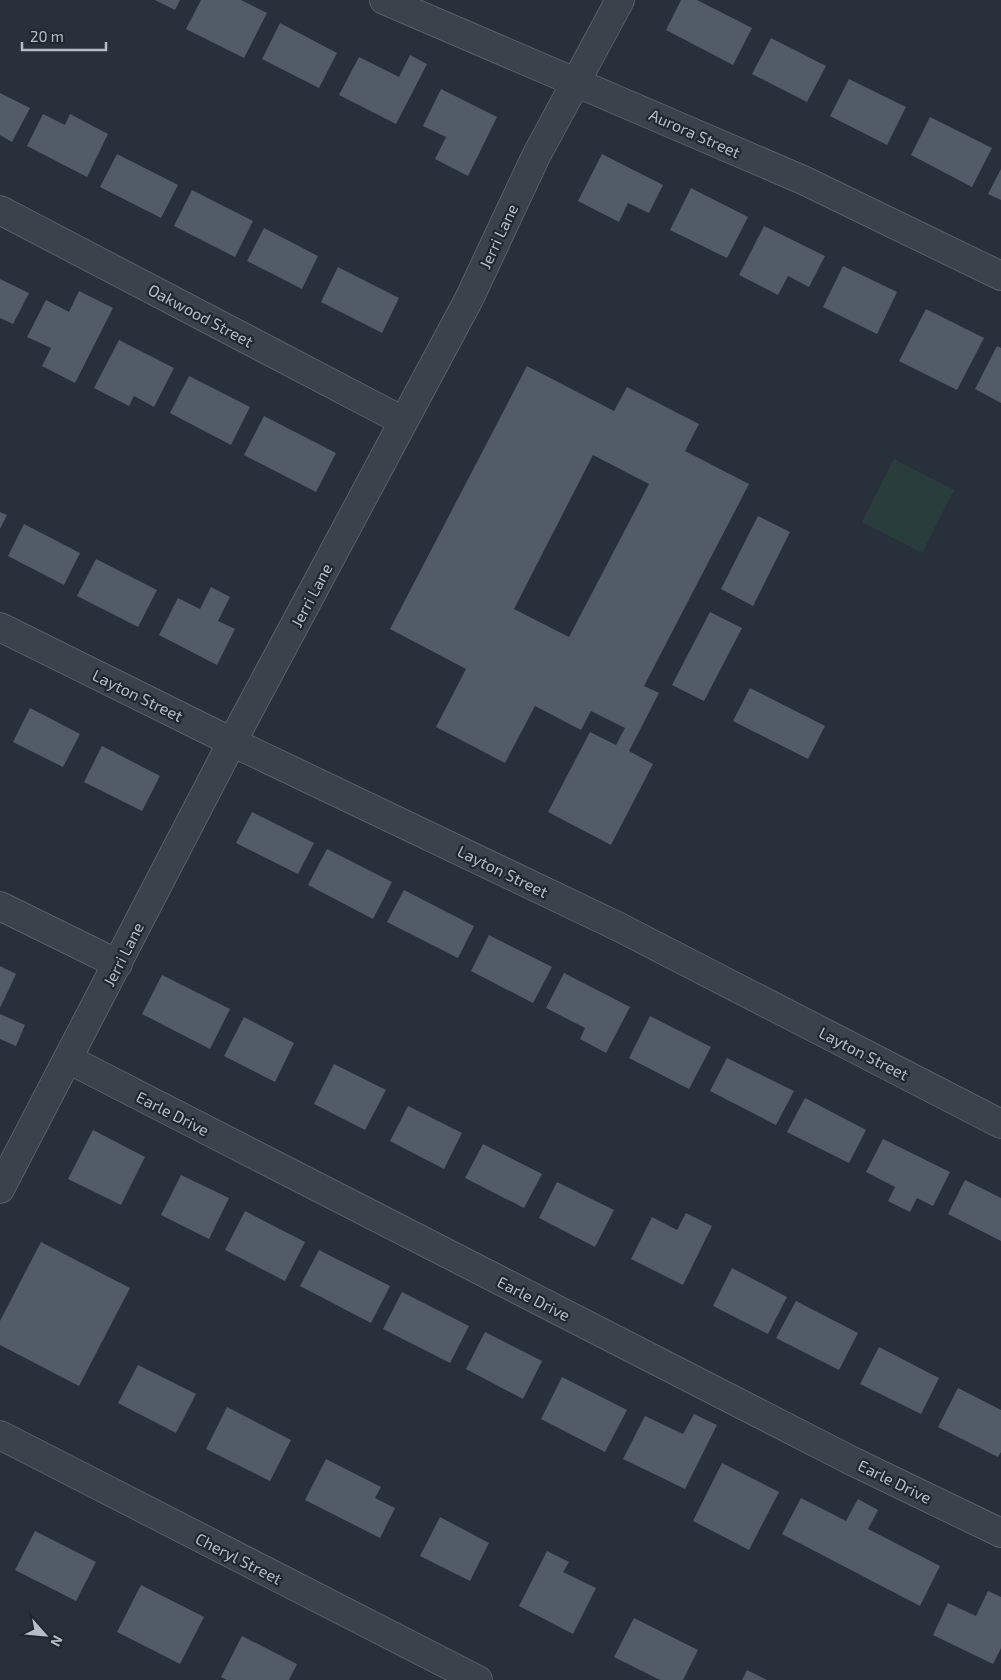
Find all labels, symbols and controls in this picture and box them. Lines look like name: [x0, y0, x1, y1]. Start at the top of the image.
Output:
scale bar: [22, 20, 106, 52]
text: 20 m: [30, 27, 64, 45]
street label: Aurora Street: [647, 104, 743, 162]
street label: Jerri Lane: [475, 201, 521, 271]
street label: Oakwood Street: [145, 279, 257, 351]
street label: Jerri Lane: [286, 560, 336, 630]
street label: Layton Street: [90, 665, 186, 725]
street label: Layton Street: [455, 841, 551, 901]
street label: Jerri Lane: [99, 919, 147, 989]
street label: Layton Street: [816, 1022, 912, 1084]
street label: Earle Drive: [133, 1087, 213, 1139]
street label: Earle Drive: [494, 1272, 574, 1324]
street label: Earle Drive: [855, 1455, 935, 1507]
street label: Cheryl Street: [193, 1528, 285, 1588]
north arrow: [20, 1610, 70, 1660]
text: N: [47, 1633, 67, 1649]

